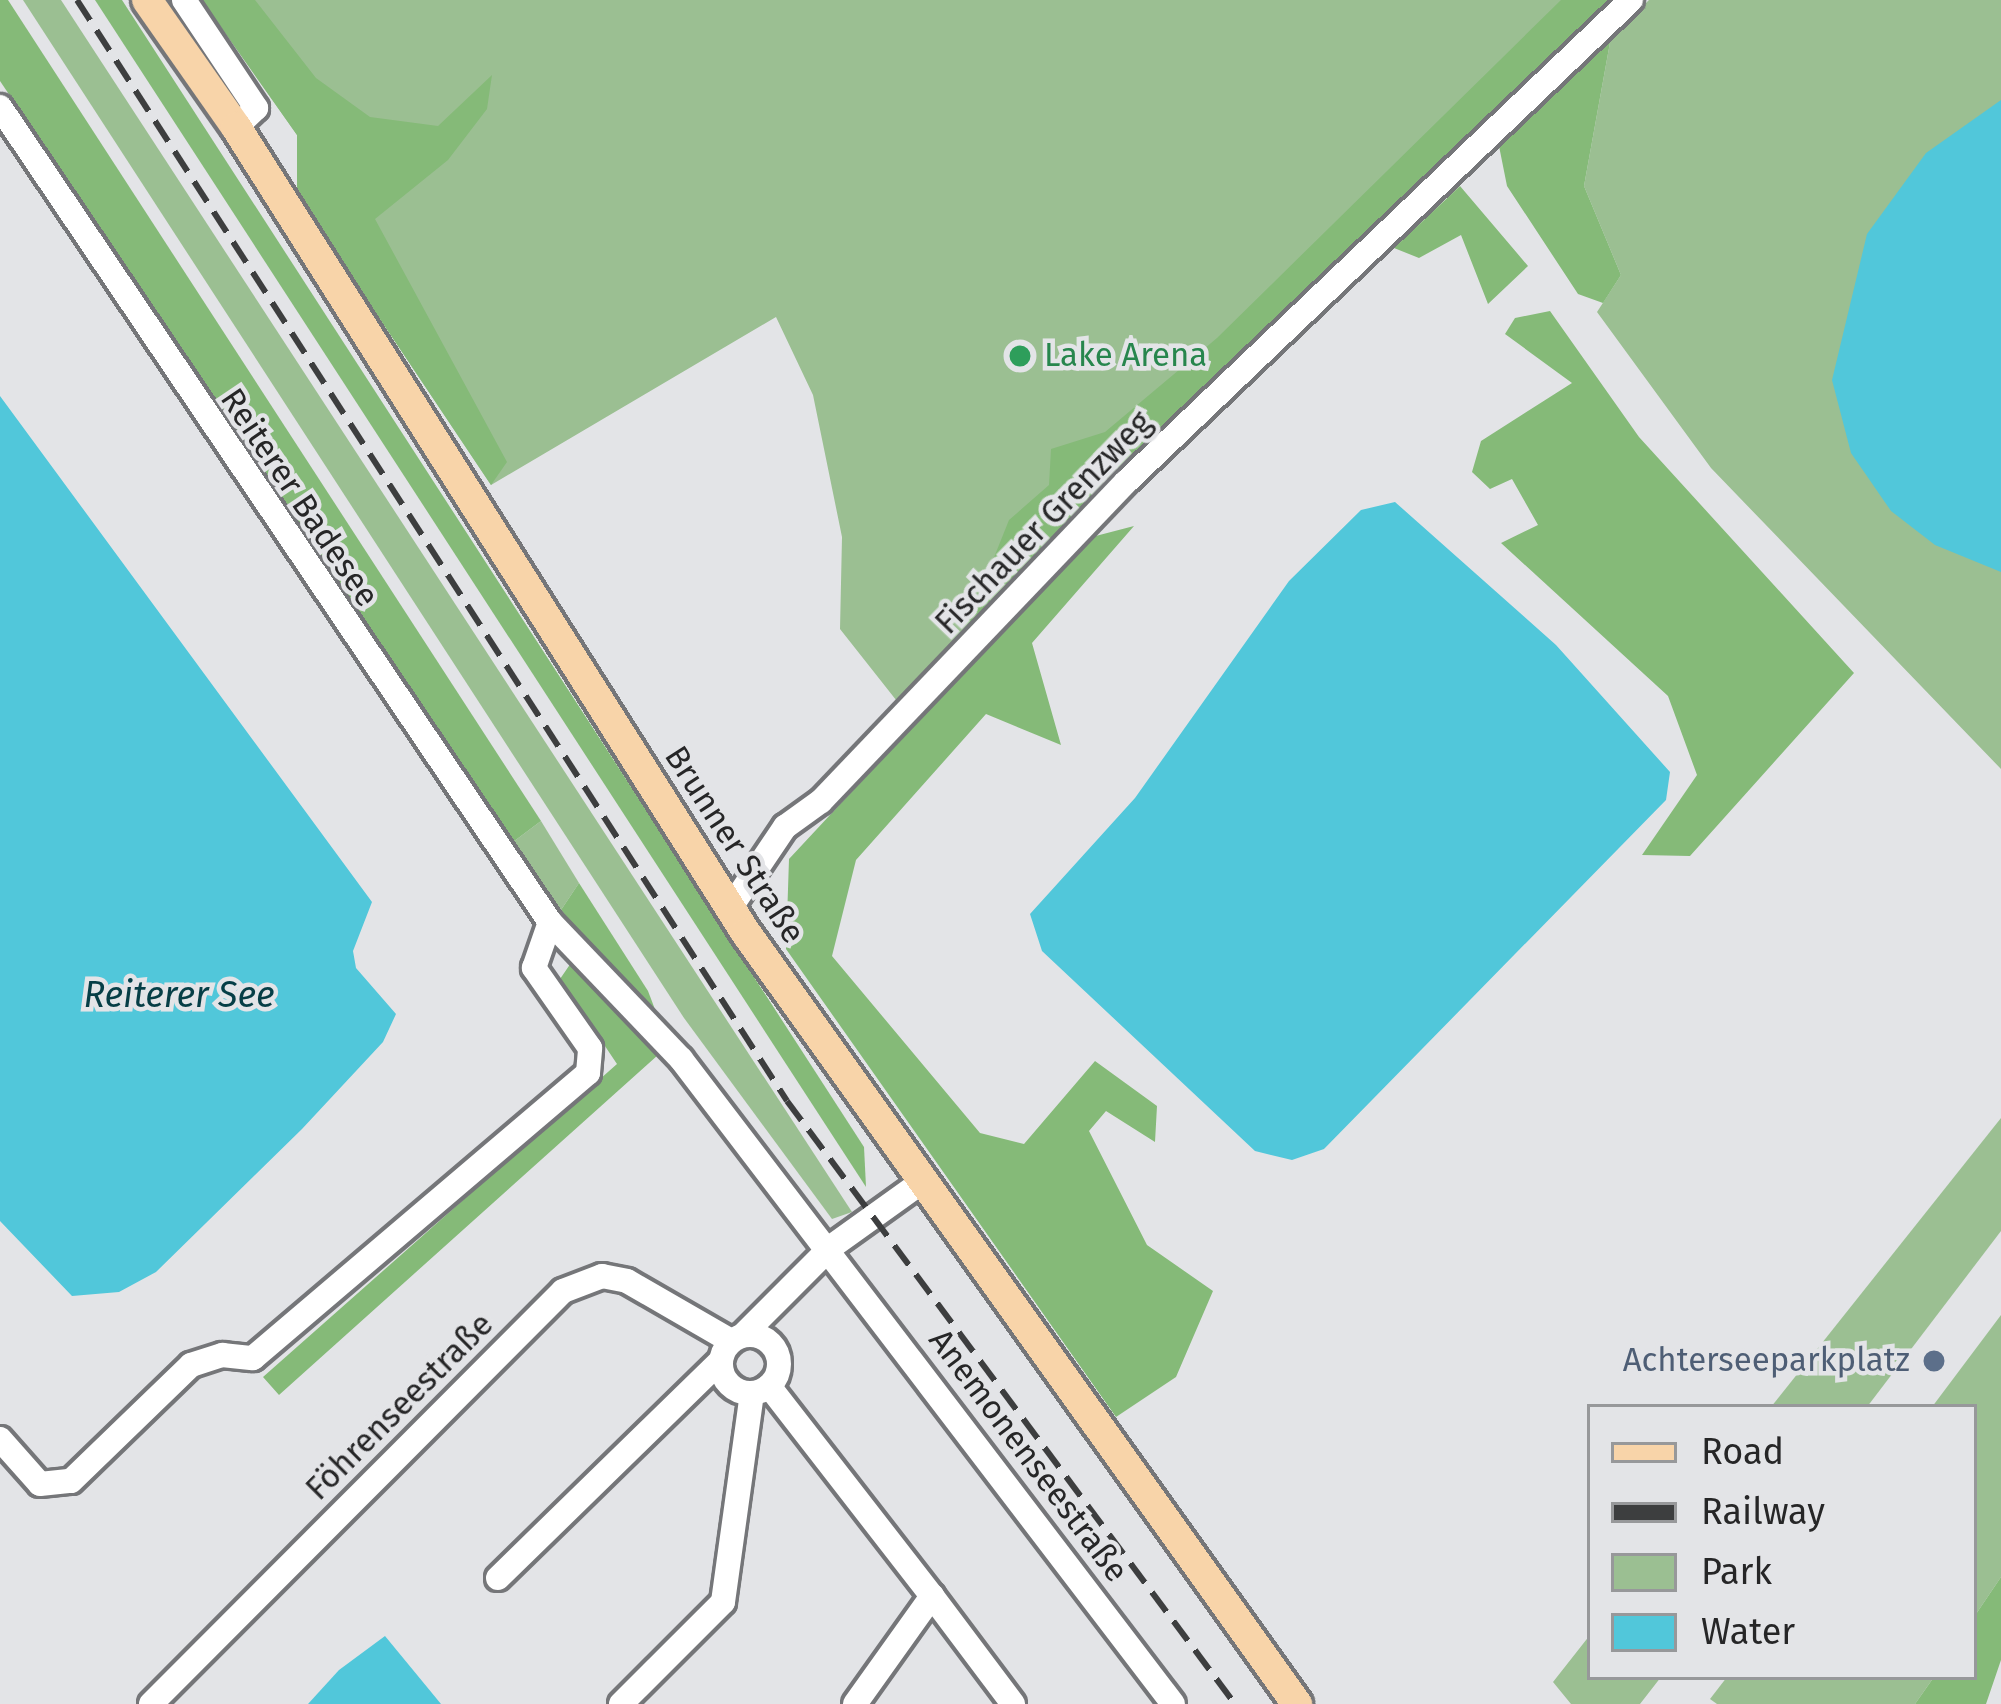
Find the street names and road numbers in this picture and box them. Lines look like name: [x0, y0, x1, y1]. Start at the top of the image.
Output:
street label: Reiterer Badesee: [211, 381, 387, 615]
street label: Fischauer Grenzweg: [927, 403, 1161, 643]
street label: Brunner Straße: [656, 739, 812, 951]
street label: Föhrenseestraße: [298, 1305, 502, 1509]
street label: Anemonenseestraße: [920, 1322, 1136, 1590]

